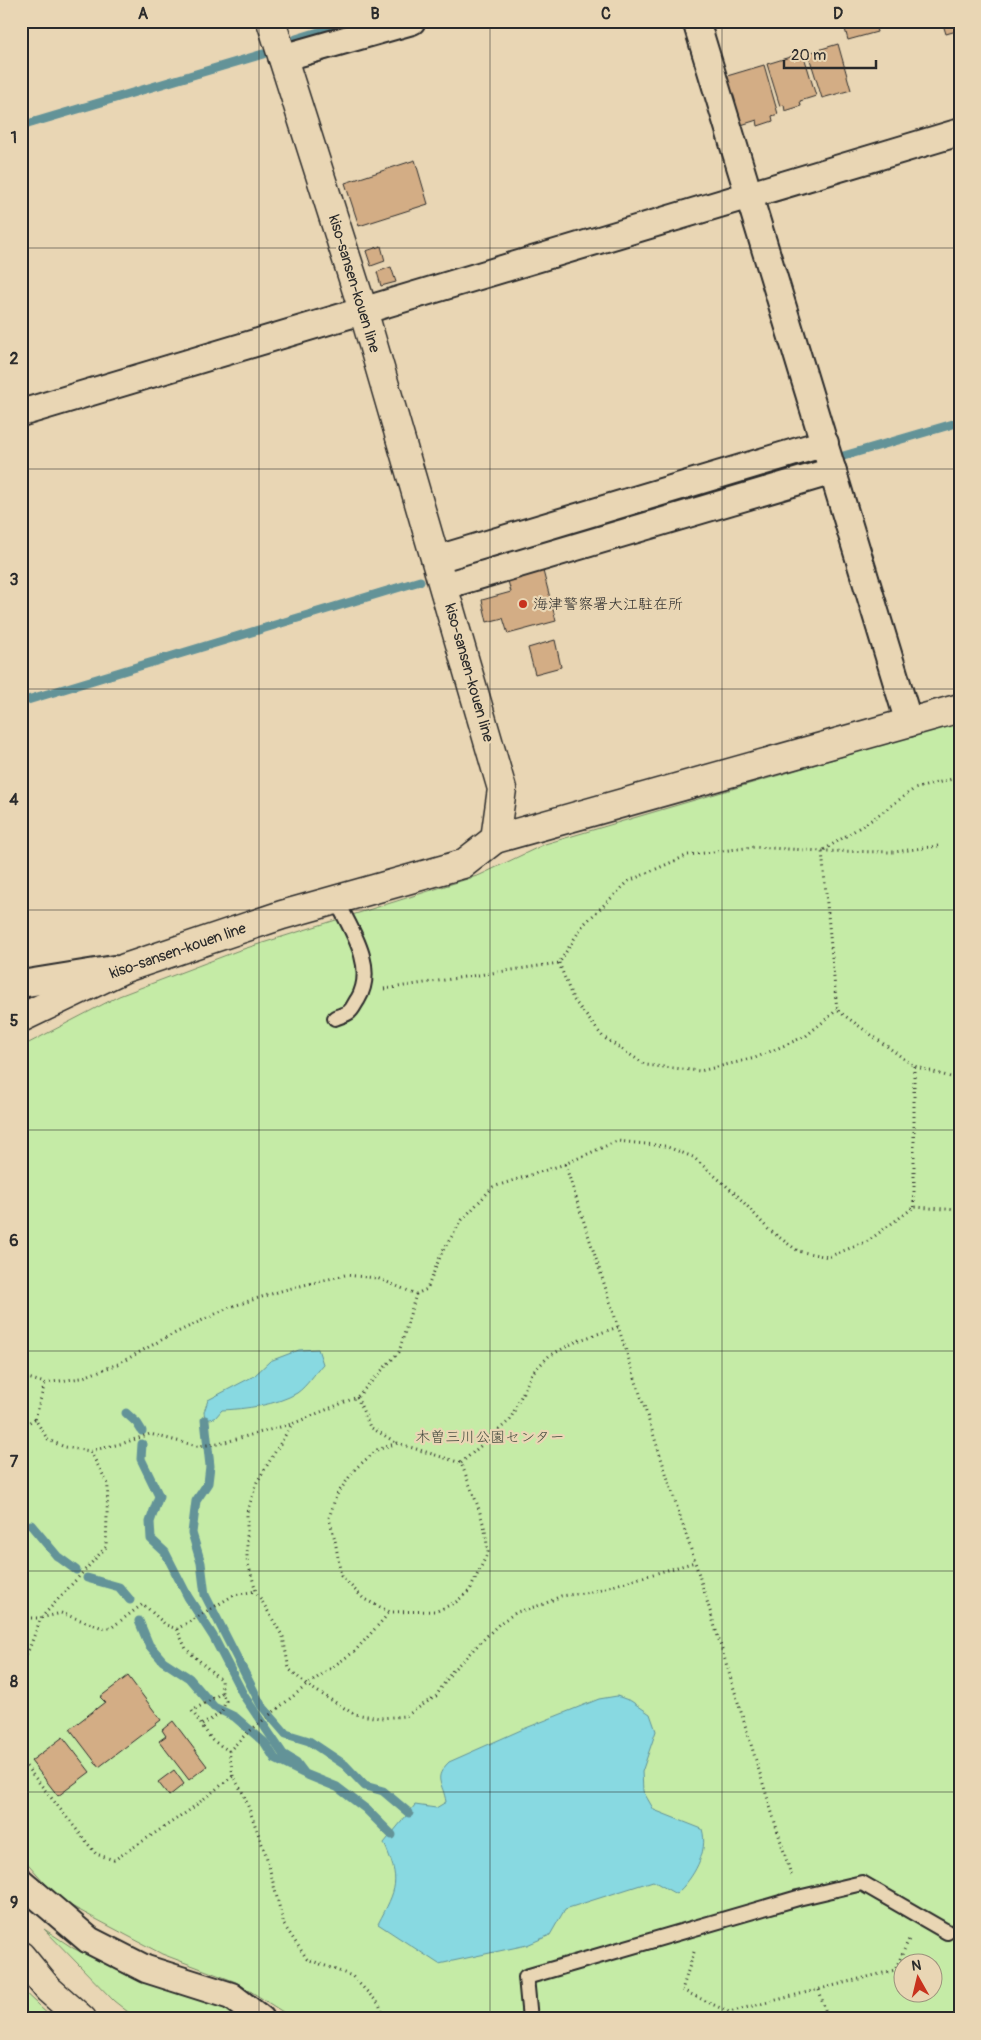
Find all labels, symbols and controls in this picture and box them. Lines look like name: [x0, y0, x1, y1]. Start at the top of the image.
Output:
text: A: [138, 4, 149, 24]
text: B: [370, 4, 380, 24]
text: C: [601, 4, 611, 24]
text: D: [833, 4, 843, 24]
scale bar: [784, 38, 876, 70]
text: 20 m: [791, 46, 826, 65]
text: 1: [11, 128, 17, 148]
street label: kiso-sansen-kouen line: [324, 213, 384, 356]
text: 2: [10, 349, 19, 369]
text: 3: [10, 570, 19, 590]
place label: 海津警察署大江駐在所: [533, 595, 683, 614]
marker: 海津警察署大江駐在所: [517, 598, 529, 610]
street label: kiso-sansen-kouen line: [440, 602, 498, 745]
text: 4: [9, 790, 19, 810]
street label: kiso-sansen-kouen line: [107, 919, 249, 983]
text: 5: [10, 1011, 19, 1031]
text: 6: [9, 1231, 19, 1251]
park label: 木曽三川公園センター: [415, 1428, 565, 1447]
text: 7: [10, 1452, 19, 1472]
text: 8: [10, 1672, 18, 1692]
text: 9: [10, 1893, 18, 1913]
north arrow: [894, 1952, 944, 2002]
text: N: [910, 1957, 922, 1975]

